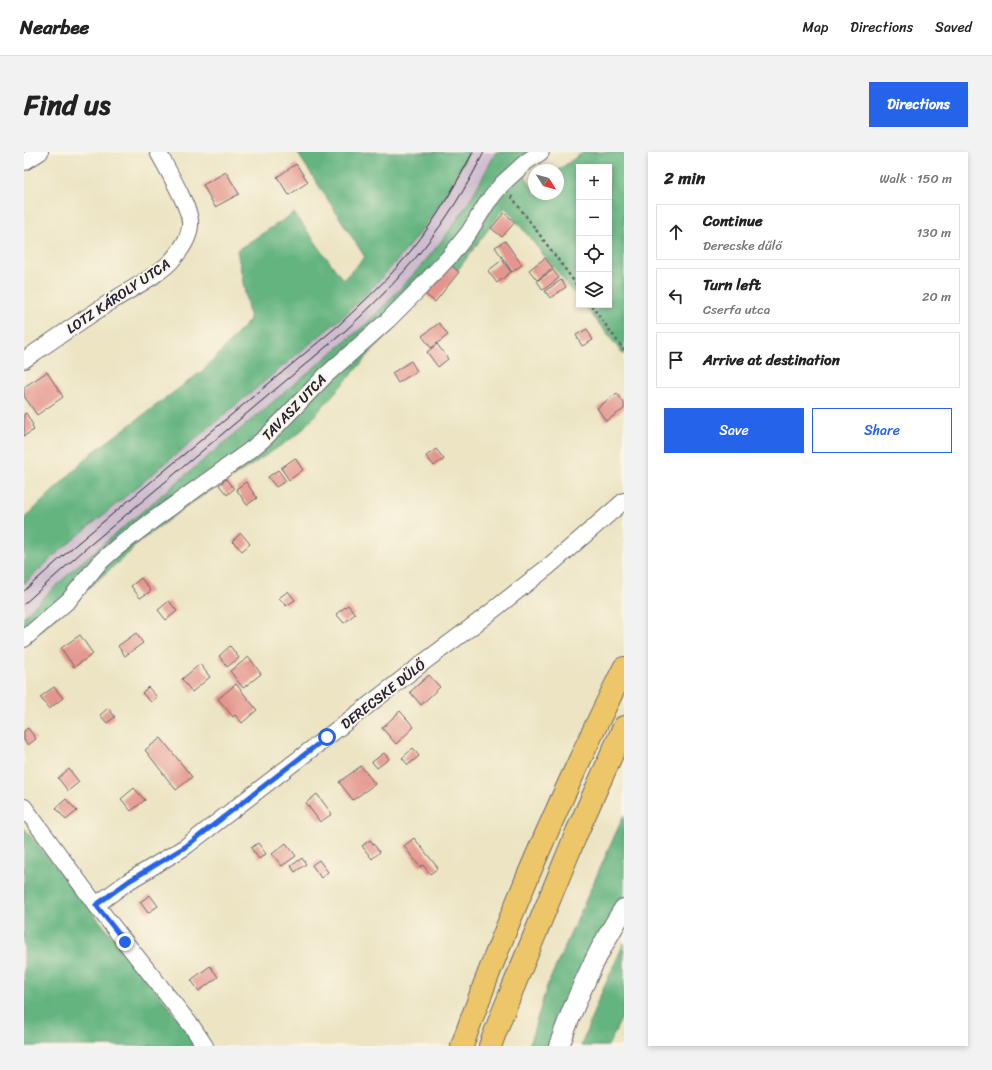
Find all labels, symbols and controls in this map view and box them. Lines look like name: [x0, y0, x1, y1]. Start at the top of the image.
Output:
text: Nearbee: [20, 11, 89, 44]
text: Map: [802, 15, 828, 40]
text: Directions: [850, 15, 913, 40]
text: Saved: [935, 15, 972, 40]
text: Find us: [24, 80, 111, 129]
button: Directions: [869, 82, 968, 127]
text: 2 min: [664, 163, 705, 193]
north arrow: [528, 164, 564, 200]
map controls: [576, 164, 612, 308]
button: +: [576, 164, 612, 200]
text: Walk · 150 m: [879, 167, 952, 190]
button: −: [576, 200, 612, 236]
text: Continue: [703, 208, 763, 234]
icon: ahead: [665, 221, 687, 243]
text: 130 m: [917, 221, 951, 244]
text: Derecske dűlő: [703, 234, 782, 257]
button: locate: [576, 236, 612, 272]
street label: LOTZ KÁROLY UTCA: [61, 252, 176, 341]
button: layers: [576, 272, 612, 308]
text: Turn left: [703, 272, 761, 298]
icon: left: [665, 285, 687, 307]
text: 20 m: [922, 285, 951, 308]
text: Cserfa utca: [703, 298, 770, 321]
text: Arrive at destination: [703, 347, 840, 373]
icon: arrive: [665, 349, 687, 371]
street label: TAVASZ UTCA: [256, 368, 333, 447]
button: Save: [664, 408, 804, 453]
button: Share: [812, 408, 952, 453]
street label: DERECSKE DŰLŐ: [335, 653, 431, 736]
route start: [318, 728, 336, 746]
route end: [116, 933, 134, 951]

